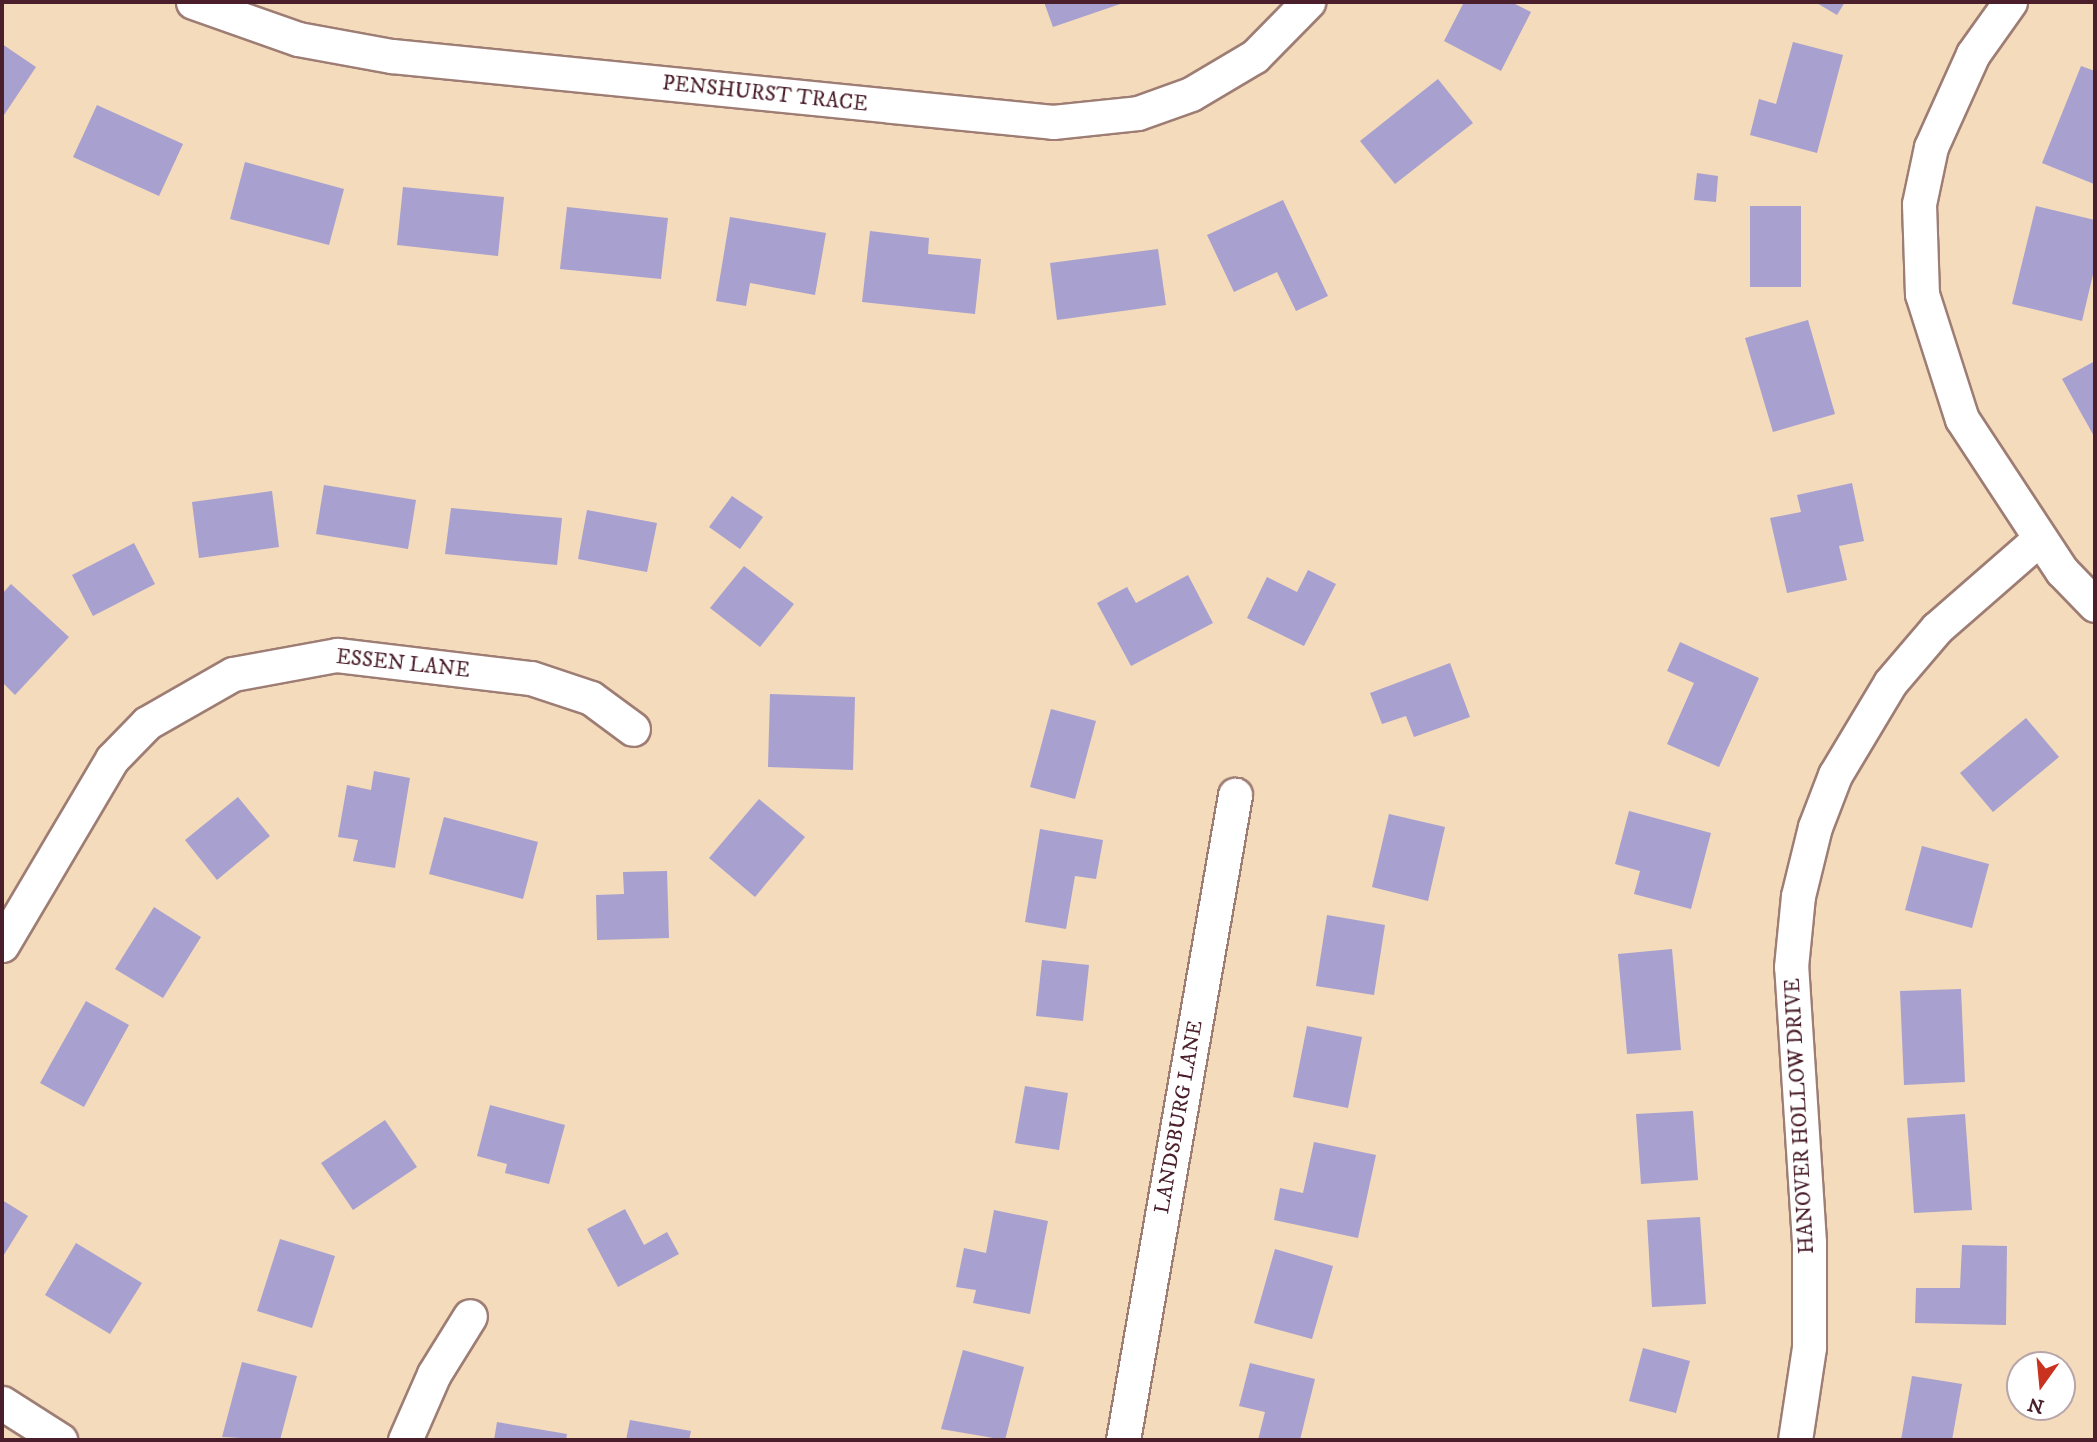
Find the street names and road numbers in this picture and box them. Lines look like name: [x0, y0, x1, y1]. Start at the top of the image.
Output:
street label: PENSHURST TRACE: [661, 71, 869, 117]
street label: ESSEN LANE: [335, 644, 471, 684]
street label: HANOVER HOLLOW DRIVE: [1780, 977, 1820, 1255]
street label: LANDSBURG LANE: [1150, 1018, 1208, 1216]

